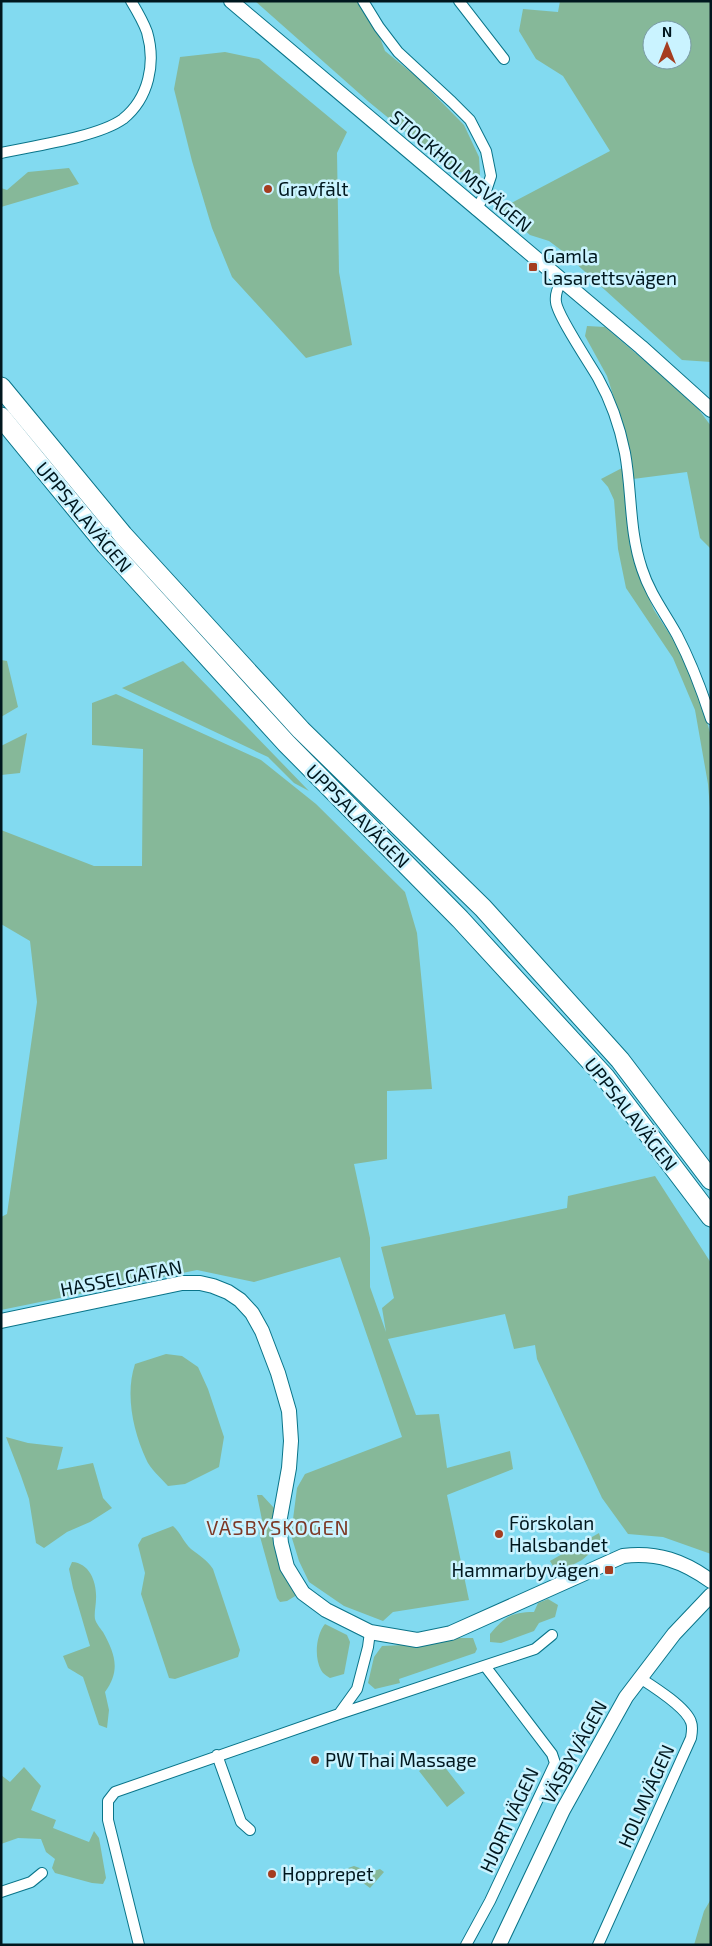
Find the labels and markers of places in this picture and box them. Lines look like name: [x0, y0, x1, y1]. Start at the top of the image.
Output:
place label: Gravfält: [278, 177, 348, 200]
marker: Gravfält: [262, 183, 274, 195]
place label: Gamla Lasarettsvägen: [543, 244, 677, 289]
marker: Gamla Lasarettsvägen: [527, 261, 539, 273]
place label: Förskolan Halsbandet: [509, 1511, 608, 1556]
marker: Förskolan Halsbandet: [493, 1528, 505, 1540]
place label: Hammarbyvägen: [452, 1558, 599, 1581]
marker: Hammarbyvägen: [603, 1564, 615, 1576]
place label: PW Thai Massage: [325, 1748, 477, 1771]
marker: PW Thai Massage: [309, 1754, 321, 1766]
place label: Hopprepet: [282, 1862, 374, 1885]
marker: Hopprepet: [266, 1868, 278, 1880]

